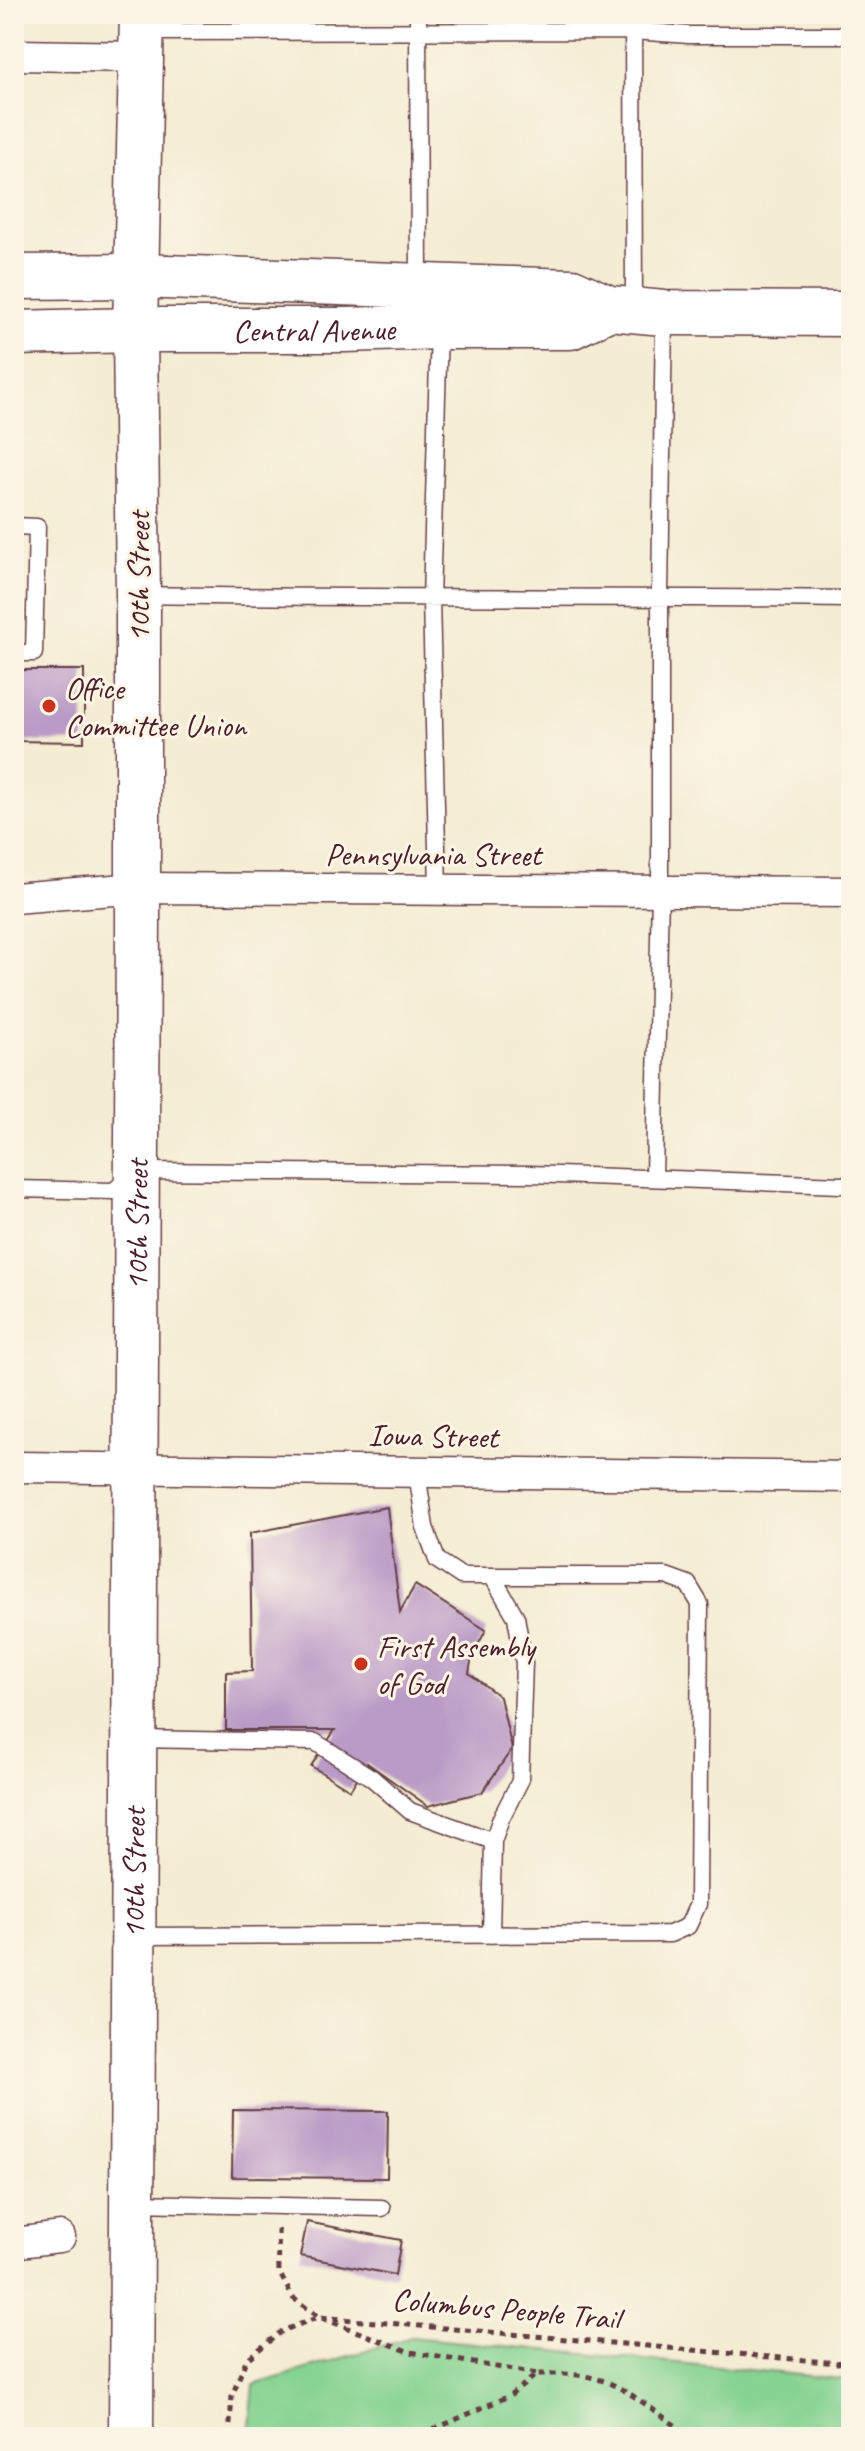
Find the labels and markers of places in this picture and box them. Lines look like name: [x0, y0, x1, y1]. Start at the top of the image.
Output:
place label: Office Committee Union: [65, 668, 248, 746]
marker: Office Committee Union: [40, 697, 58, 715]
place label: First Assembly of God: [377, 1626, 538, 1704]
marker: First Assembly of God: [352, 1655, 370, 1673]

